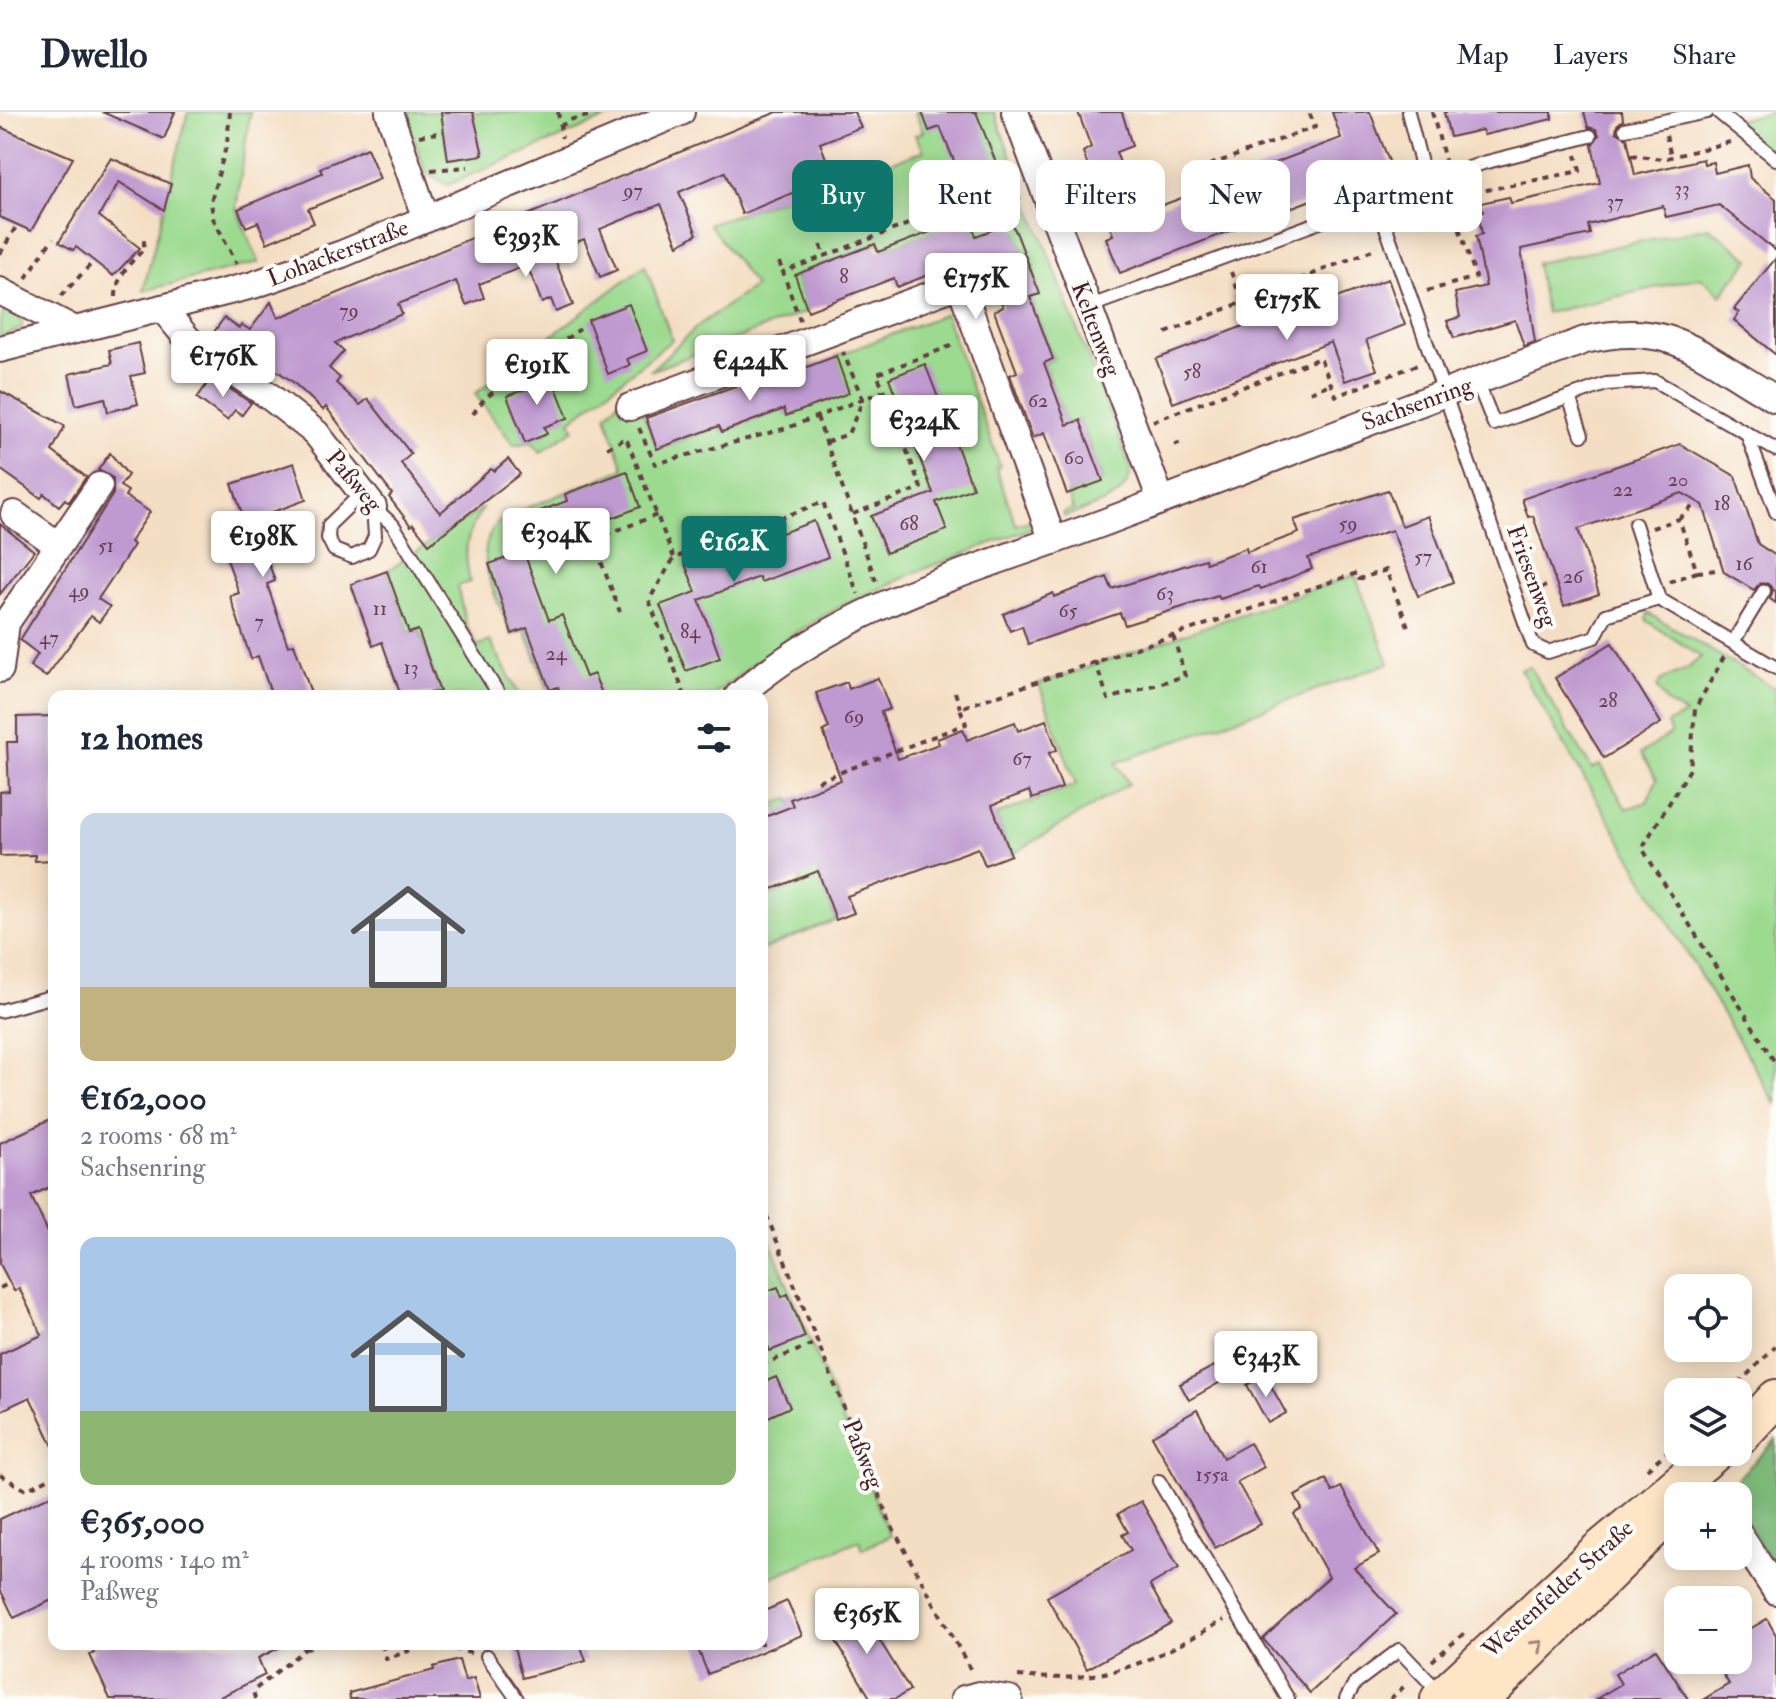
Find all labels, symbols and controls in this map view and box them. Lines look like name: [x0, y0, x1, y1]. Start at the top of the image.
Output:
text: Dwello: [40, 31, 148, 79]
text: Map: [1456, 38, 1509, 73]
text: Layers: [1553, 38, 1628, 73]
text: Share: [1672, 38, 1736, 73]
chip: Buy: [792, 160, 893, 232]
chip: Rent: [909, 160, 1020, 232]
chip: Filters: [1036, 160, 1165, 232]
chip: New: [1181, 160, 1290, 232]
chip: Apartment: [1306, 160, 1482, 232]
house number: 33: [1674, 176, 1690, 201]
house number: 97: [621, 178, 643, 203]
house number: 37: [1607, 189, 1623, 214]
pin: €393K: [470, 211, 582, 279]
street label: Lohackerstraße: [263, 212, 413, 294]
text: €393K: [493, 221, 559, 253]
pin: €175K: [920, 253, 1032, 321]
text: €175K: [943, 263, 1009, 295]
house number: 8: [839, 264, 849, 289]
pin: €175K: [1231, 274, 1343, 342]
street label: Keltenweg: [1064, 277, 1129, 382]
text: €175K: [1254, 284, 1320, 316]
house number: 79: [339, 298, 359, 323]
pin: €176K: [167, 331, 279, 399]
pin: €424K: [694, 335, 806, 403]
pin: €191K: [481, 339, 593, 407]
text: €176K: [189, 341, 257, 373]
text: €424K: [713, 345, 787, 377]
text: €191K: [504, 349, 570, 381]
house number: 58: [1183, 359, 1201, 384]
street label: Sachsenring: [1357, 369, 1478, 438]
house number: 62: [1028, 388, 1048, 413]
pin: €324K: [868, 395, 980, 463]
text: €324K: [889, 405, 959, 437]
street label: Paßweg: [319, 443, 390, 520]
house number: 60: [1064, 445, 1084, 470]
house number: 20: [1668, 467, 1688, 492]
house number: 22: [1613, 477, 1633, 502]
house number: 18: [1714, 491, 1730, 516]
pin: €304K: [500, 508, 612, 576]
pin: €198K: [207, 511, 319, 579]
house number: 68: [899, 511, 919, 536]
house number: 59: [1338, 511, 1358, 536]
pin: €162K: [678, 516, 790, 584]
text: €304K: [521, 518, 591, 550]
text: €198K: [229, 521, 297, 553]
street label: Friesenweg: [1499, 521, 1565, 632]
text: €162K: [700, 526, 768, 558]
house number: 51: [98, 533, 114, 558]
house number: 57: [1414, 544, 1432, 569]
house number: 16: [1735, 551, 1753, 576]
house number: 61: [1250, 554, 1268, 579]
house number: 26: [1563, 564, 1584, 589]
house number: 49: [68, 578, 90, 603]
house number: 63: [1156, 581, 1174, 606]
house number: 11: [373, 596, 387, 621]
house number: 65: [1059, 598, 1078, 623]
house number: 7: [254, 609, 264, 634]
house number: 84: [680, 619, 701, 644]
house number: 47: [39, 625, 59, 650]
house number: 24: [546, 641, 568, 666]
house number: 13: [404, 655, 418, 680]
house number: 28: [1598, 688, 1618, 713]
house number: 69: [844, 704, 864, 729]
icon: filters: [692, 716, 736, 760]
text: 12 homes: [80, 717, 203, 760]
house number: 67: [1012, 746, 1032, 771]
icon: home: [336, 865, 480, 1009]
text: €162,000: [80, 1077, 207, 1120]
text: 2 rooms · 68 m²: [80, 1120, 237, 1152]
text: Sachsenring: [80, 1152, 205, 1184]
map controls: [1664, 1274, 1752, 1674]
button: locate: [1664, 1274, 1752, 1362]
icon: home: [336, 1289, 480, 1433]
pin: €343K: [1210, 1331, 1322, 1399]
text: €343K: [1232, 1341, 1300, 1373]
button: layers: [1664, 1378, 1752, 1466]
street label: Paßweg: [835, 1415, 891, 1494]
house number: 155a: [1196, 1462, 1229, 1487]
button: +: [1664, 1482, 1752, 1570]
text: €365,000: [80, 1501, 205, 1544]
street label: Westenfelder Straße: [1475, 1513, 1640, 1666]
text: 4 rooms · 140 m²: [80, 1544, 249, 1576]
text: Paßweg: [80, 1576, 158, 1608]
button: −: [1664, 1586, 1752, 1674]
pin: €365K: [811, 1588, 923, 1656]
text: €365K: [833, 1598, 901, 1630]
one-way arrow: [1529, 1639, 1543, 1654]

